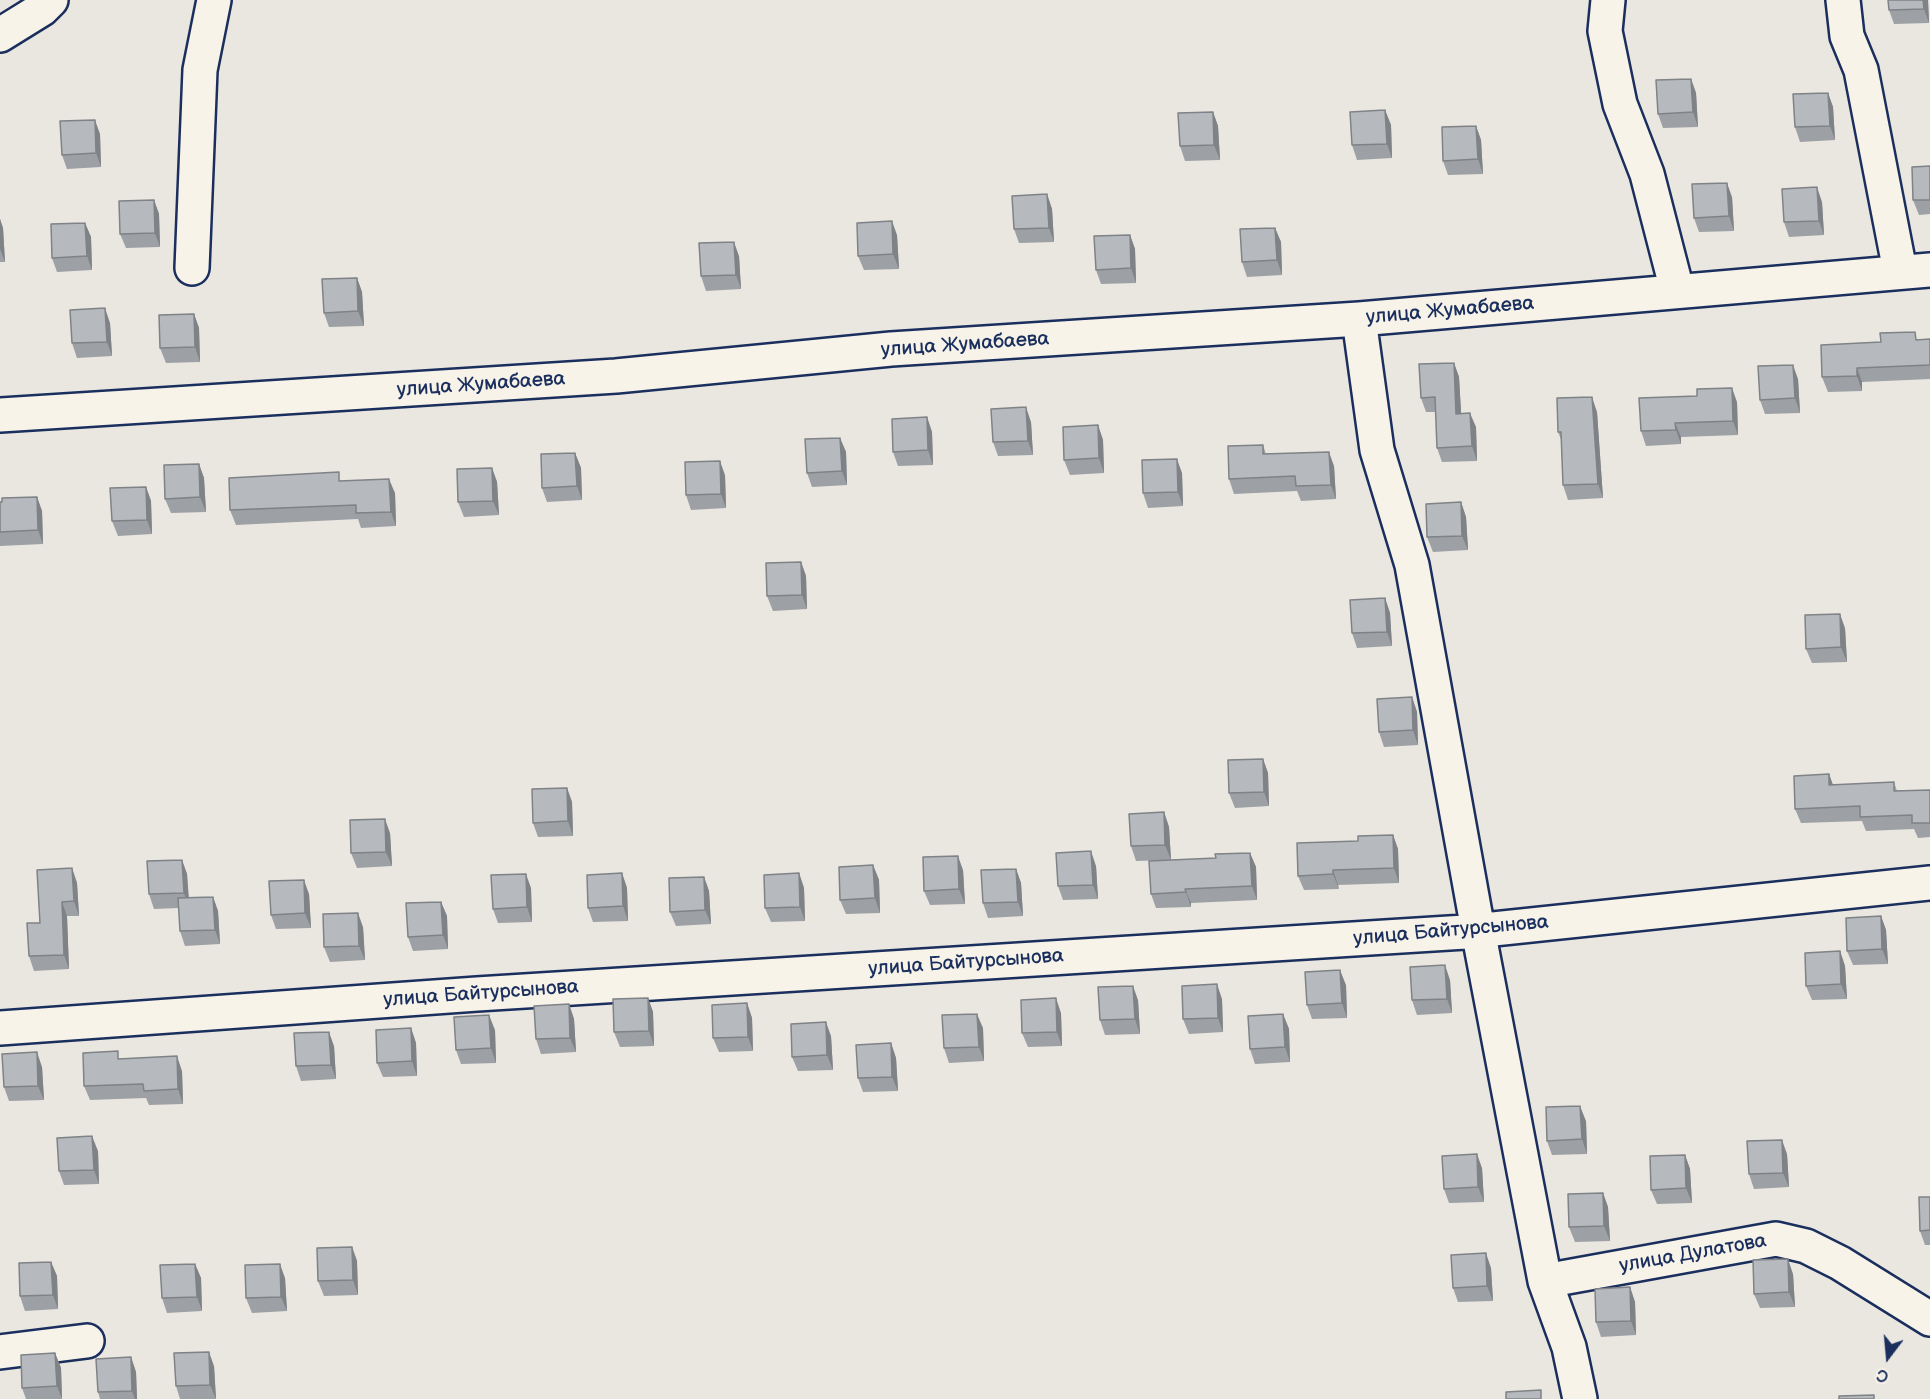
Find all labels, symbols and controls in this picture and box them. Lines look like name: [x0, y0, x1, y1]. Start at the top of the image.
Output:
street label: улица Жумабаева: [1365, 292, 1535, 330]
street label: улица Жумабаева: [880, 327, 1050, 363]
street label: улица Жумабаева: [396, 367, 566, 403]
street label: улица Байтурсынова: [1352, 911, 1550, 951]
street label: улица Байтурсынова: [867, 944, 1065, 982]
street label: улица Байтурсынова: [382, 975, 580, 1013]
street label: улица Дулатова: [1618, 1229, 1768, 1279]
north arrow: [1858, 1327, 1918, 1387]
text: С: [1875, 1364, 1891, 1385]

